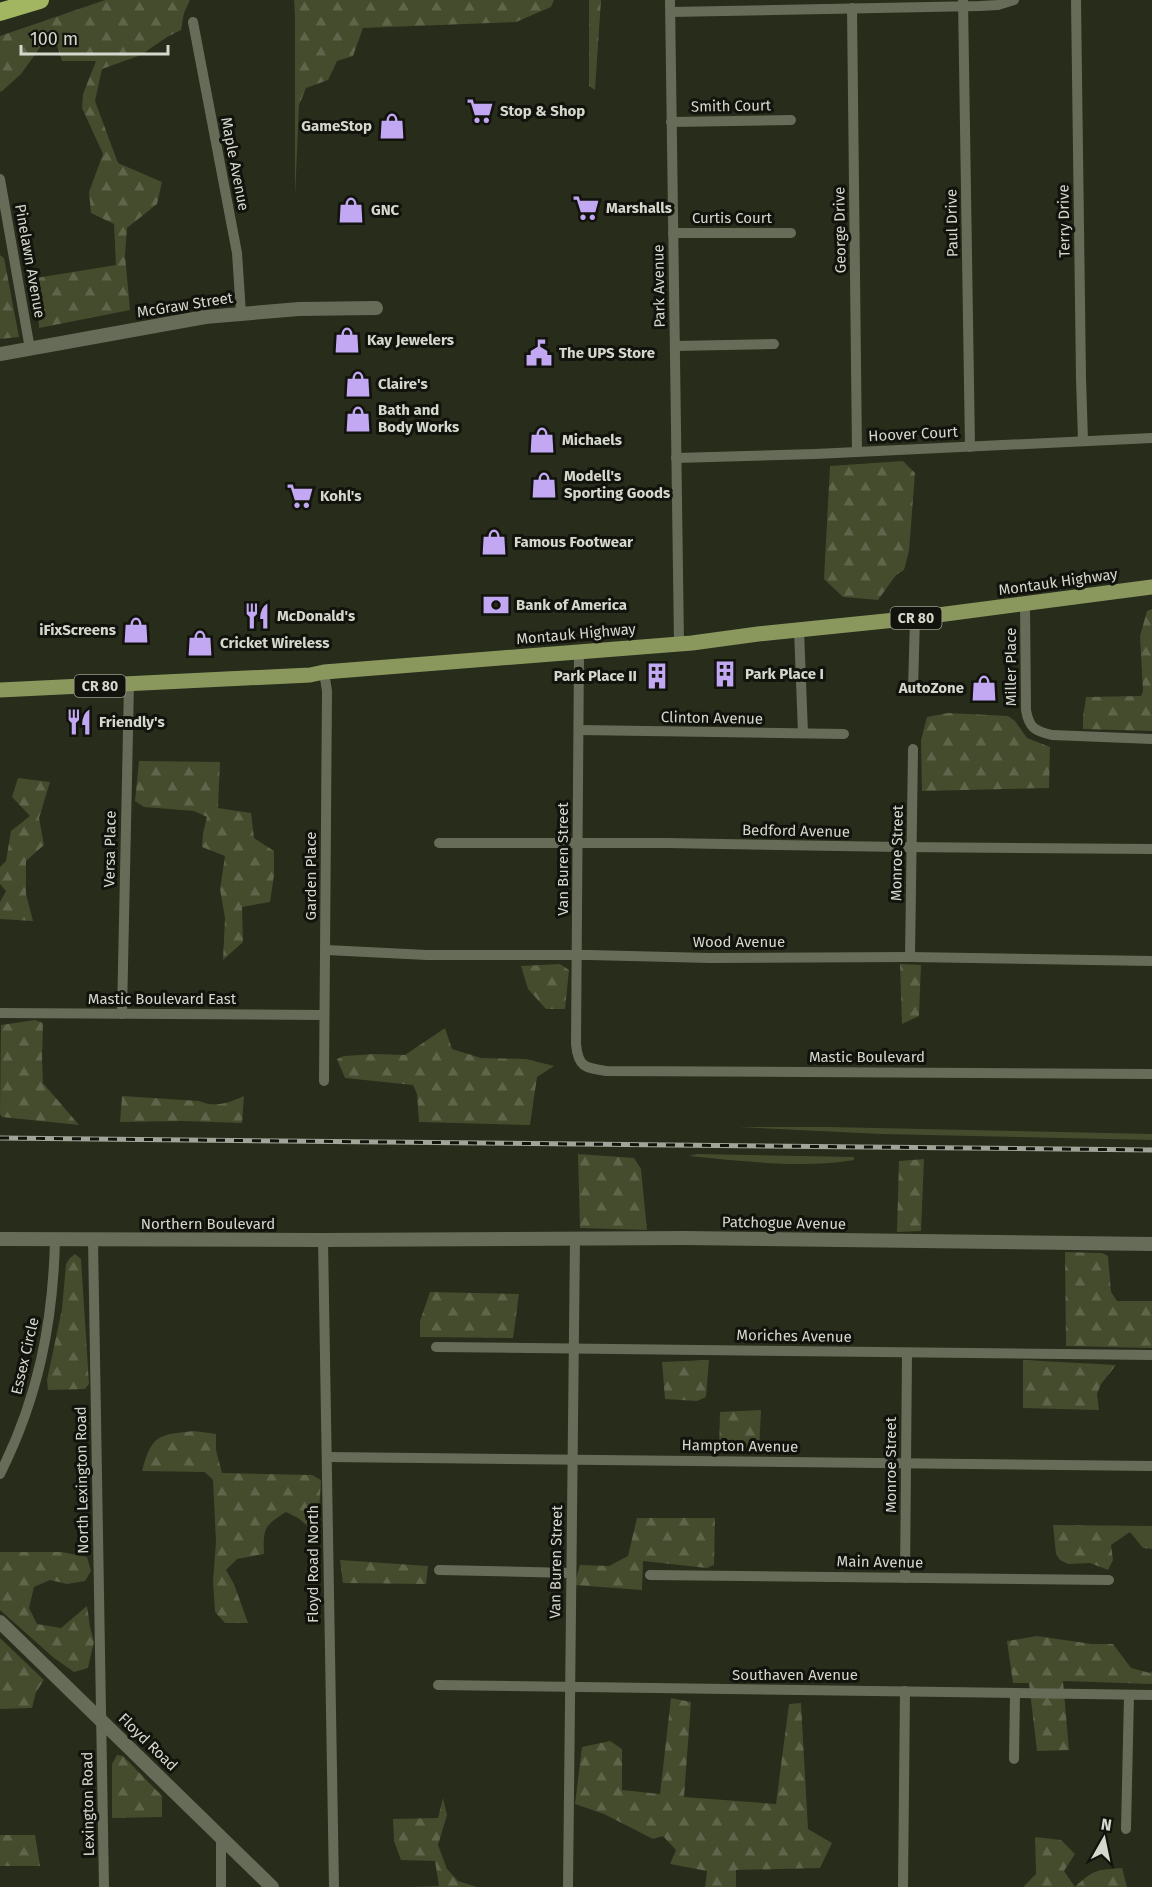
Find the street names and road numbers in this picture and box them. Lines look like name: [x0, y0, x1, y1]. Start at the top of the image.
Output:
street label: Smith Court: [691, 96, 772, 116]
street label: Maple Avenue: [217, 116, 253, 212]
street label: Terry Drive: [1054, 184, 1074, 258]
street label: George Drive: [830, 186, 850, 274]
street label: Paul Drive: [942, 189, 962, 257]
street label: Pinelawn Avenue: [11, 203, 49, 319]
street label: Curtis Court: [692, 209, 773, 227]
street label: Park Avenue: [649, 244, 669, 328]
street label: McGraw Street: [136, 288, 235, 321]
street label: Hoover Court: [868, 423, 959, 445]
street label: Montauk Highway: [997, 565, 1119, 599]
road number: CR 80: [890, 607, 942, 629]
street label: Montauk Highway: [515, 620, 637, 648]
street label: Miller Place: [1002, 628, 1020, 706]
road number: CR 80: [74, 675, 126, 697]
street label: Clinton Avenue: [661, 708, 763, 728]
street label: Van Buren Street: [554, 802, 572, 916]
street label: Monroe Street: [887, 804, 907, 901]
street label: Versa Place: [100, 810, 120, 888]
street label: Bedford Avenue: [742, 821, 850, 841]
street label: Garden Place: [302, 832, 320, 920]
street label: Wood Avenue: [693, 933, 785, 951]
street label: Mastic Boulevard East: [88, 990, 237, 1008]
street label: Mastic Boulevard: [809, 1048, 925, 1066]
street label: Patchogue Avenue: [722, 1213, 846, 1233]
street label: Northern Boulevard: [141, 1215, 275, 1233]
street label: Essex Circle: [7, 1316, 43, 1396]
street label: Moriches Avenue: [736, 1326, 852, 1346]
street label: North Lexington Road: [72, 1406, 92, 1554]
street label: Monroe Street: [882, 1416, 900, 1513]
street label: Hampton Avenue: [682, 1436, 798, 1456]
street label: Floyd Road North: [304, 1505, 322, 1623]
street label: Van Buren Street: [546, 1505, 566, 1619]
street label: Main Avenue: [837, 1552, 923, 1572]
street label: Southaven Avenue: [732, 1666, 858, 1684]
street label: Floyd Road: [115, 1709, 181, 1775]
street label: Lexington Road: [78, 1752, 98, 1856]

